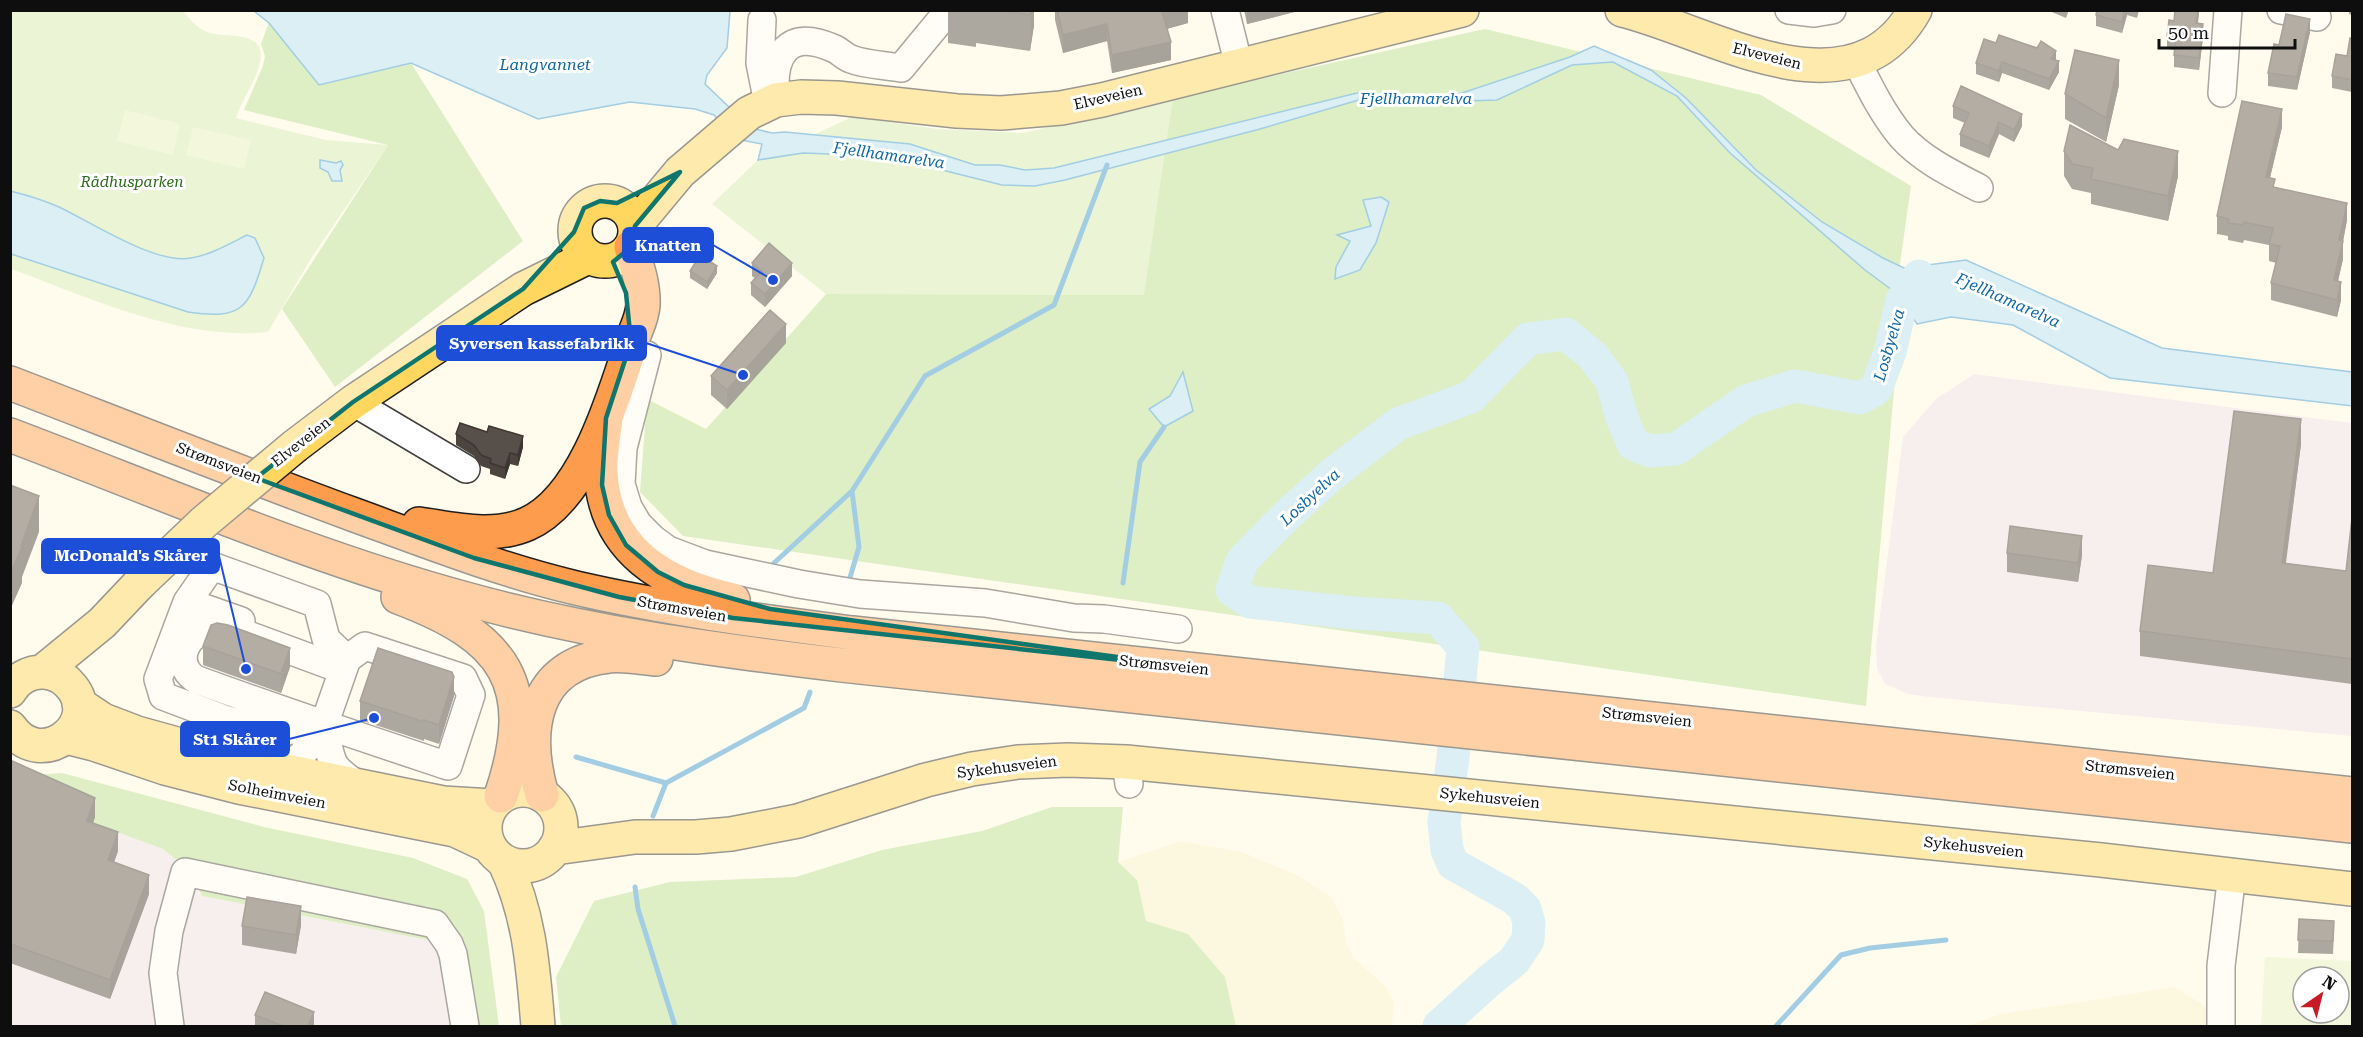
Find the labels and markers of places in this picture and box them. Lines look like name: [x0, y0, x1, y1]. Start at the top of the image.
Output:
callout: Knatten: [623, 228, 713, 262]
callout: Syversen kassefabrikk: [437, 326, 646, 360]
callout: McDonald's Skårer: [42, 539, 219, 573]
callout: St1 Skårer: [181, 722, 289, 756]

